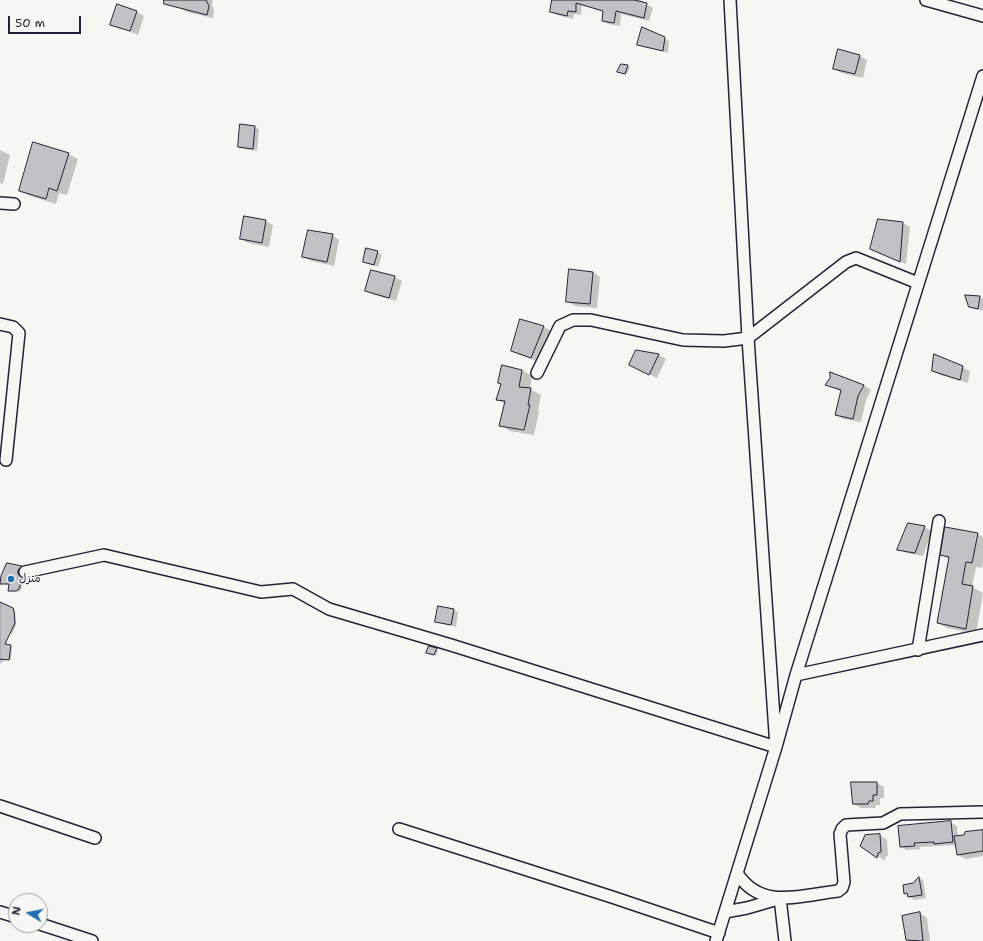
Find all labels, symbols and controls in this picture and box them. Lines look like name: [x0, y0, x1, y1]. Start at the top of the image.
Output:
scale bar: [10, 8, 83, 34]
text: 50 m: [15, 15, 45, 31]
place label: منزل: [19, 572, 41, 586]
marker: منزل: [6, 574, 16, 584]
north arrow: [8, 893, 48, 933]
text: N: [9, 905, 25, 917]

